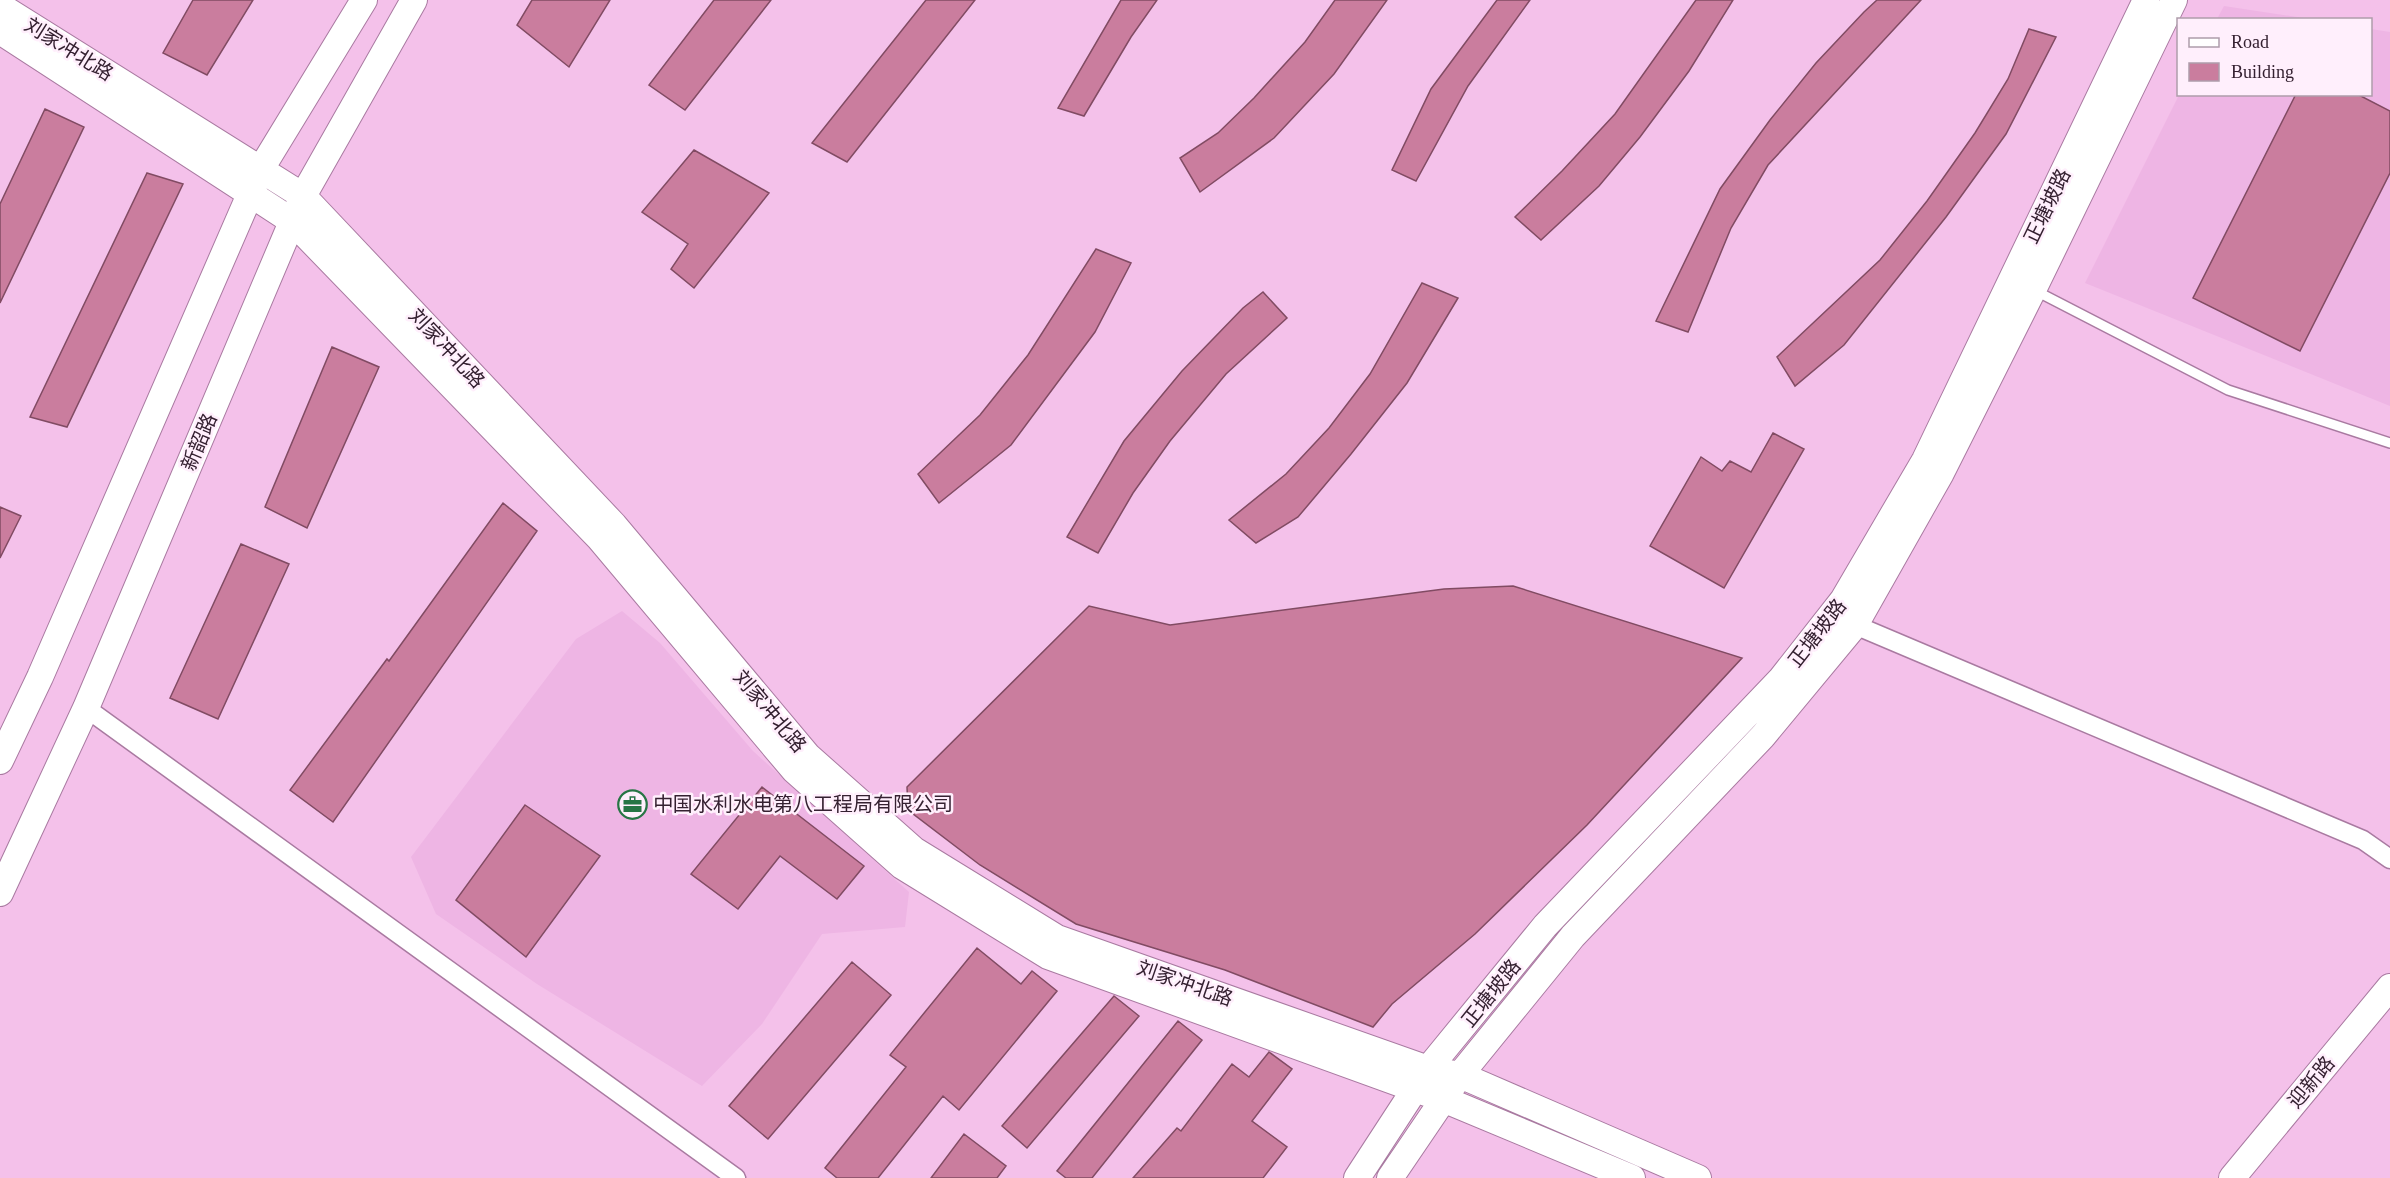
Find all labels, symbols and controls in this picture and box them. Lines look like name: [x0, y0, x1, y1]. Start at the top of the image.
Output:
street label: 刘家冲北路: [21, 13, 117, 85]
legend: [2177, 18, 2372, 96]
text: Road: [2231, 32, 2269, 52]
text: Building: [2231, 62, 2294, 82]
street label: 正塘坡路: [2020, 165, 2074, 247]
street label: 刘家冲北路: [405, 304, 489, 392]
street label: 新韶路: [177, 410, 221, 474]
street label: 正塘坡路: [1784, 595, 1850, 671]
street label: 刘家冲北路: [729, 666, 811, 756]
office icon: 中国水利水电第八工程局有限公司: [616, 788, 648, 820]
place label: 中国水利水电第八工程局有限公司: [653, 793, 953, 815]
street label: 正塘坡路: [1457, 955, 1525, 1031]
street label: 刘家冲北路: [1134, 956, 1236, 1010]
street label: 迎新路: [2283, 1052, 2339, 1112]

